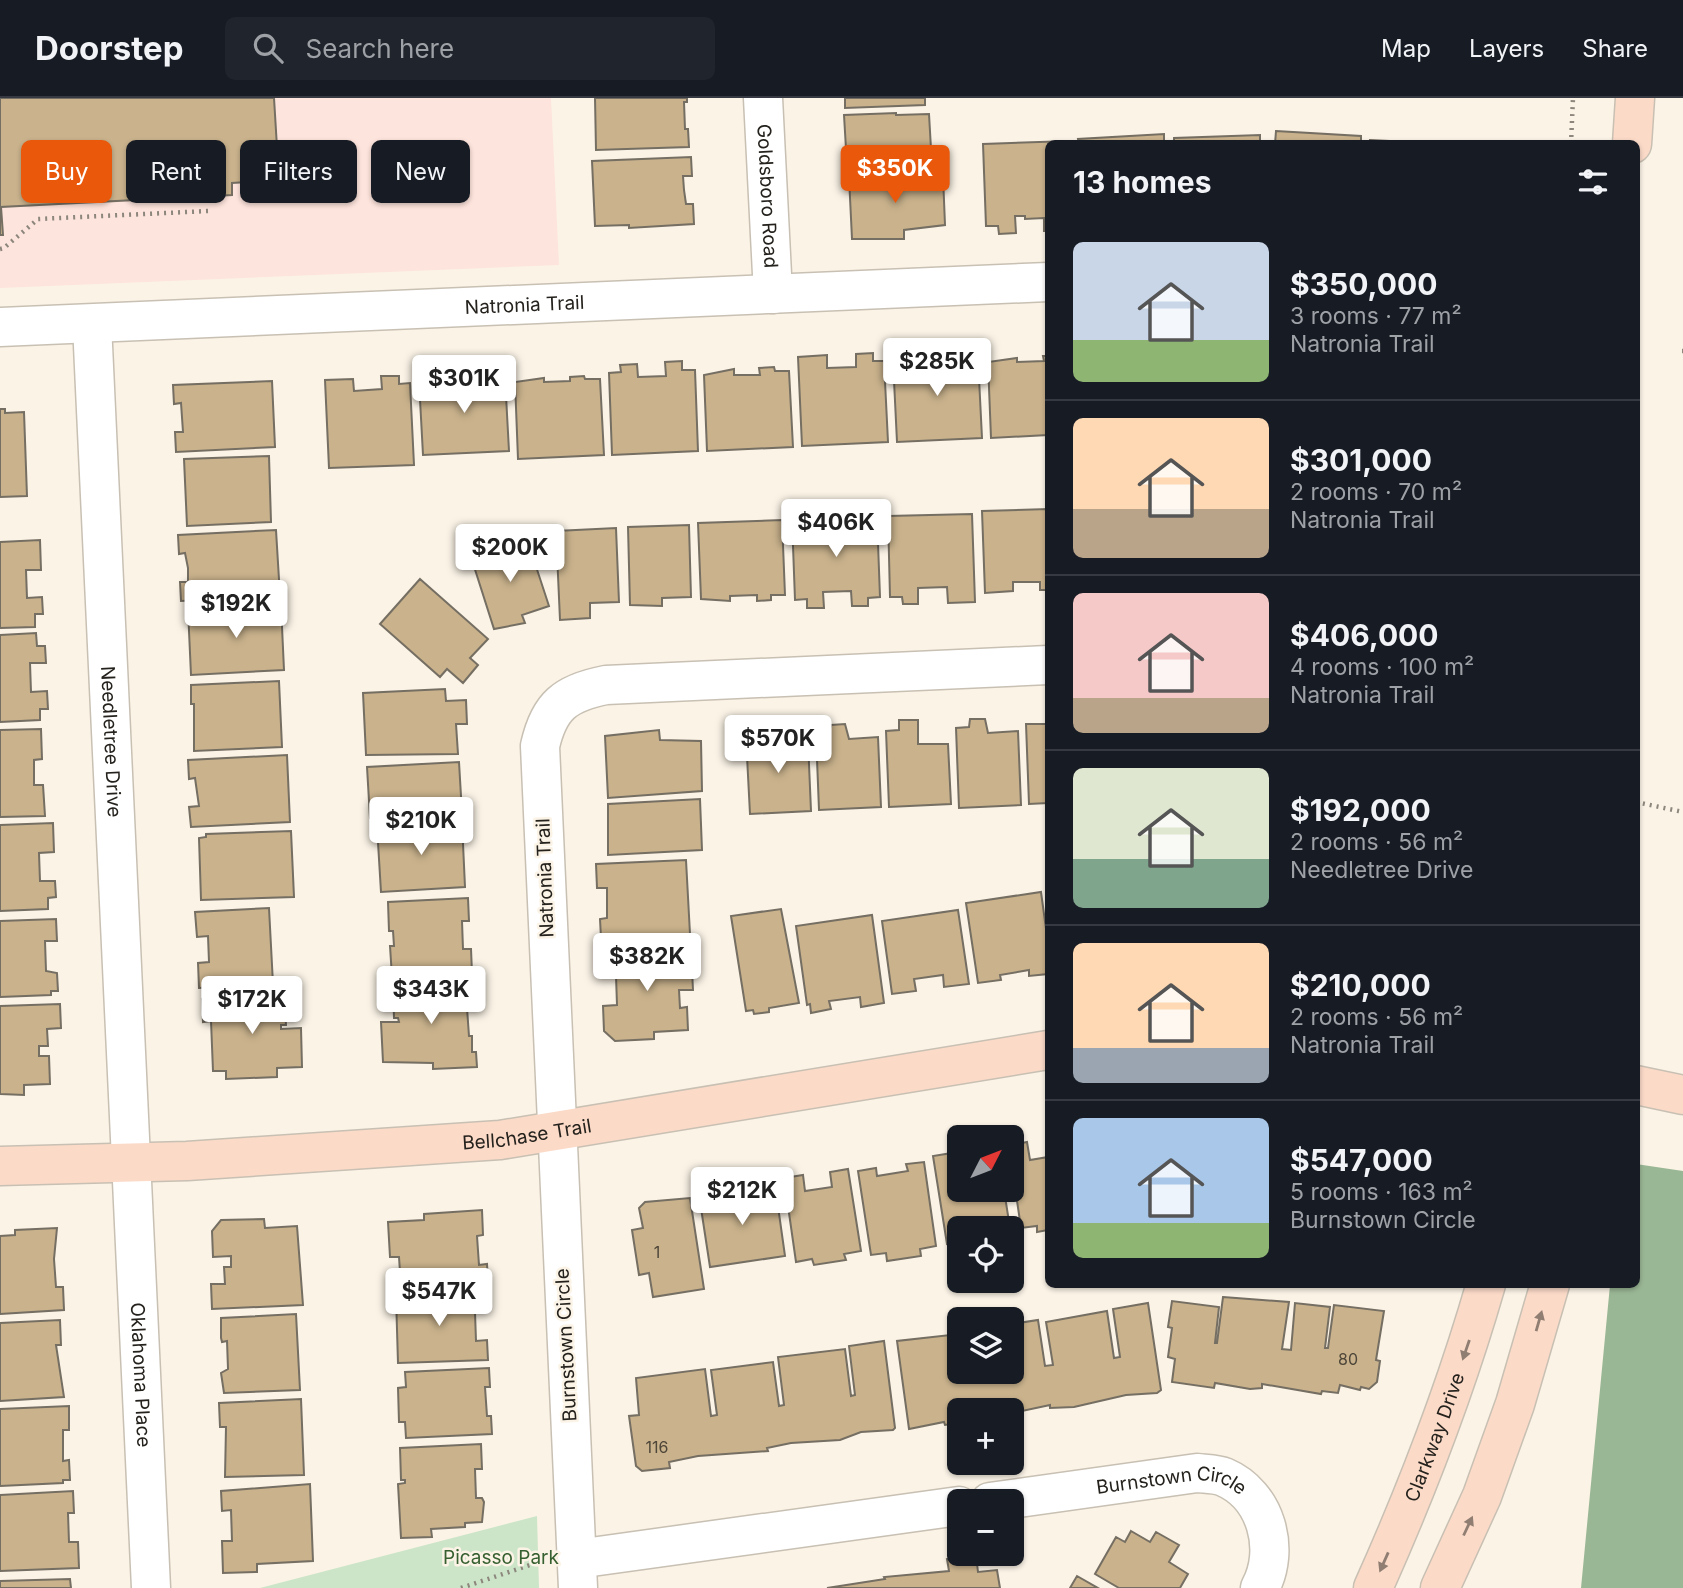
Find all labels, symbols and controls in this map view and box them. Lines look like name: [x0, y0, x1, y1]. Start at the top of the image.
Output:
search box: [225, 17, 715, 80]
text: Doorstep: [35, 28, 183, 68]
icon: search: [249, 29, 287, 67]
text: Search here: [305, 33, 454, 64]
text: Map: [1381, 34, 1431, 63]
text: Layers: [1469, 34, 1544, 63]
text: Share: [1582, 34, 1648, 63]
street label: Goldsboro Road: [753, 123, 783, 269]
chip: Buy: [21, 140, 112, 203]
chip: Rent: [126, 140, 226, 203]
chip: Filters: [240, 140, 357, 203]
chip: New: [371, 140, 470, 203]
pin: $350K: [846, 146, 944, 205]
text: $350K: [857, 154, 933, 182]
icon: filters: [1574, 163, 1612, 201]
text: 13 homes: [1073, 164, 1212, 200]
text: $350,000: [1290, 266, 1437, 302]
icon: home: [1129, 270, 1213, 354]
street label: Natronia Trail: [464, 290, 585, 319]
text: 3 rooms · 77 m²: [1290, 302, 1462, 330]
text: Natronia Trail: [1290, 330, 1435, 358]
pin: $285K: [888, 338, 986, 398]
text: $285K: [899, 347, 975, 375]
pin: $301K: [415, 356, 513, 415]
text: $301K: [428, 364, 500, 392]
text: $301,000: [1290, 442, 1432, 478]
icon: home: [1129, 446, 1213, 530]
text: 2 rooms · 70 m²: [1290, 478, 1462, 506]
pin: $406K: [787, 500, 885, 559]
text: Natronia Trail: [1290, 506, 1435, 534]
text: $406K: [797, 508, 875, 536]
pin: $200K: [461, 524, 559, 584]
text: $200K: [471, 533, 549, 561]
pin: $192K: [187, 580, 285, 640]
text: $192K: [201, 589, 271, 617]
text: $406,000: [1290, 617, 1439, 653]
icon: home: [1129, 621, 1213, 705]
text: 4 rooms · 100 m²: [1290, 653, 1474, 681]
street label: Needletree Drive: [96, 665, 127, 818]
text: Natronia Trail: [1290, 681, 1435, 709]
pin: $570K: [729, 716, 827, 775]
text: $570K: [741, 724, 815, 752]
text: $192,000: [1290, 792, 1431, 828]
icon: home: [1129, 796, 1213, 880]
pin: $210K: [372, 798, 470, 857]
text: $210K: [385, 806, 457, 834]
street label: Natronia Trail: [531, 818, 559, 938]
text: 2 rooms · 56 m²: [1290, 828, 1463, 856]
text: Needletree Drive: [1290, 856, 1473, 884]
pin: $382K: [598, 934, 696, 993]
text: $382K: [609, 942, 685, 970]
pin: $343K: [382, 967, 480, 1026]
text: $210,000: [1290, 967, 1431, 1003]
icon: home: [1129, 971, 1213, 1055]
text: $343K: [393, 975, 469, 1003]
pin: $172K: [203, 976, 301, 1036]
text: $172K: [217, 985, 287, 1013]
text: 2 rooms · 56 m²: [1290, 1003, 1463, 1031]
text: Natronia Trail: [1290, 1031, 1435, 1059]
street label: Bellchase Trail: [461, 1114, 593, 1154]
north arrow: [947, 1125, 1024, 1202]
map controls: [947, 1125, 1024, 1566]
text: $547,000: [1290, 1142, 1433, 1178]
icon: home: [1129, 1146, 1213, 1230]
pin: $212K: [693, 1168, 791, 1227]
text: $212K: [707, 1176, 777, 1204]
text: 5 rooms · 163 m²: [1290, 1178, 1473, 1206]
text: Burnstown Circle: [1290, 1206, 1476, 1234]
button: locate: [947, 1216, 1024, 1293]
house number: 1: [654, 1242, 660, 1262]
pin: $547K: [390, 1268, 488, 1328]
street label: Burnstown Circle: [551, 1268, 581, 1422]
text: $547K: [401, 1277, 477, 1305]
street label: Oklahoma Place: [126, 1302, 156, 1448]
button: layers: [947, 1307, 1024, 1384]
one-way arrow: [1534, 1309, 1545, 1331]
one-way arrow: [1460, 1339, 1471, 1360]
house number: 80: [1338, 1349, 1358, 1369]
street label: Clarkway Drive: [1400, 1369, 1469, 1505]
button: +: [947, 1398, 1024, 1475]
house number: 116: [646, 1437, 668, 1457]
street label: Burnstown Circle: [1095, 1462, 1252, 1499]
button: −: [947, 1489, 1024, 1566]
one-way arrow: [1462, 1516, 1474, 1536]
park label: Picasso Park: [443, 1546, 560, 1569]
one-way arrow: [1378, 1552, 1390, 1572]

